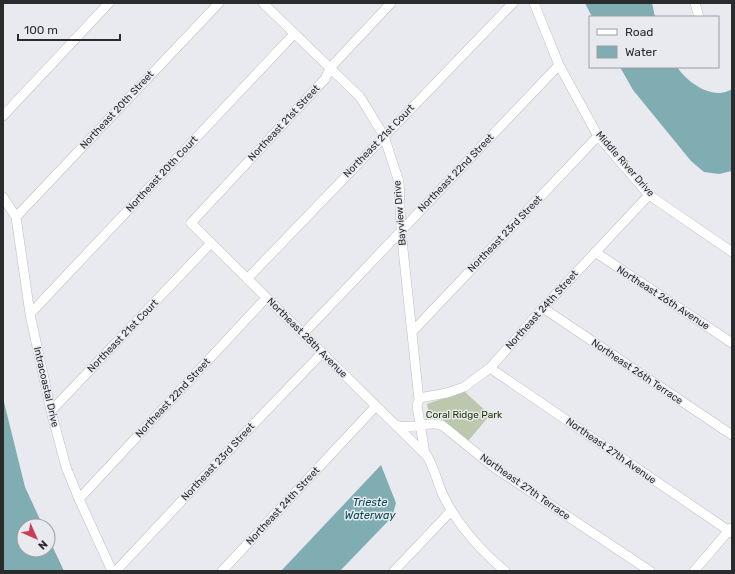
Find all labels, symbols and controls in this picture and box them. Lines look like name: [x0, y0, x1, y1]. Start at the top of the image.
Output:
scale bar: [18, 16, 120, 42]
legend: [589, 16, 719, 68]
text: 100 m: [24, 23, 58, 37]
text: Road: [625, 25, 653, 39]
text: Water: [625, 45, 657, 59]
street label: Northeast 20th Street: [78, 68, 156, 152]
street label: Northeast 21st Street: [246, 82, 322, 164]
street label: Northeast 21st Court: [341, 102, 417, 180]
street label: Middle River Drive: [593, 129, 657, 199]
street label: Northeast 22nd Street: [415, 131, 497, 215]
street label: Northeast 20th Court: [124, 133, 200, 215]
street label: Bayview Drive: [391, 180, 409, 246]
street label: Northeast 23rd Street: [465, 193, 545, 275]
street label: Northeast 26th Avenue: [614, 264, 712, 333]
street label: Northeast 24th Street: [503, 268, 581, 352]
street label: Northeast 28th Avenue: [264, 295, 350, 381]
street label: Northeast 21st Court: [85, 297, 161, 375]
street label: Northeast 26th Terrace: [589, 337, 685, 407]
street label: Intracoastal Drive: [31, 346, 61, 429]
street label: Northeast 22nd Street: [133, 356, 213, 440]
park label: Coral Ridge Park: [426, 409, 503, 421]
street label: Northeast 27th Avenue: [564, 415, 659, 487]
street label: Northeast 23rd Street: [179, 421, 257, 503]
street label: Northeast 27th Terrace: [478, 451, 573, 523]
street label: Northeast 24th Street: [244, 464, 322, 548]
water label: Trieste Waterway: [344, 496, 396, 522]
north arrow: [16, 518, 56, 558]
text: N: [35, 537, 50, 552]

